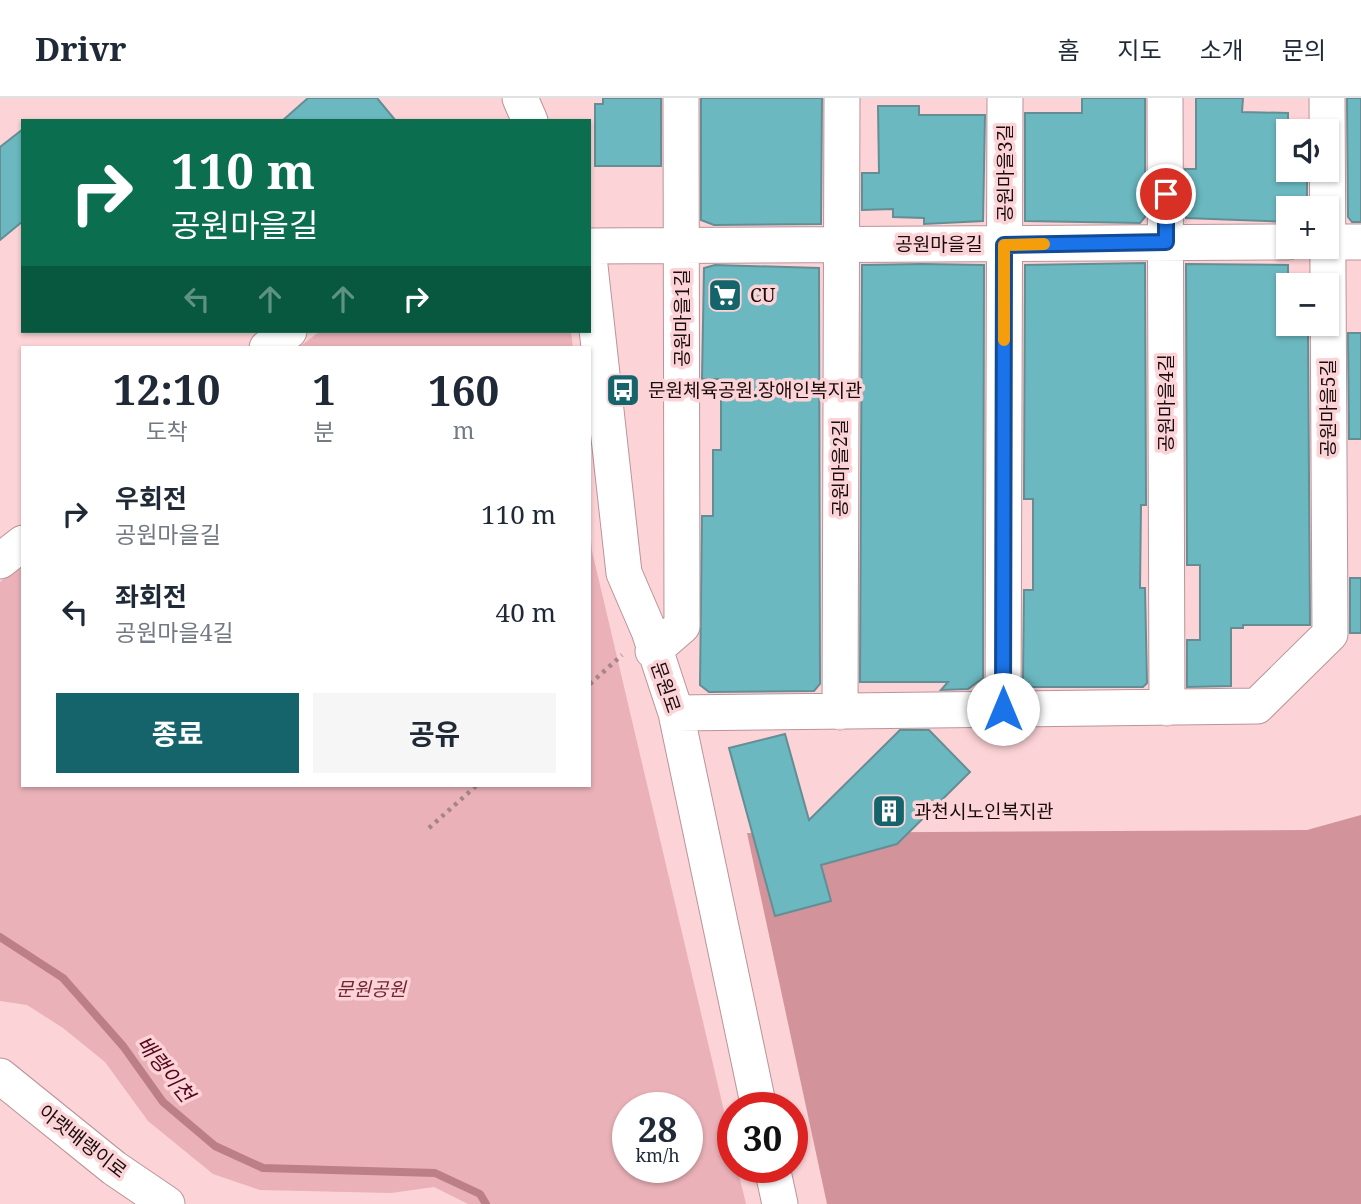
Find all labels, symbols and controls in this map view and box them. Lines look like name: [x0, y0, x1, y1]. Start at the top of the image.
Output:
text: Drivr: [35, 26, 126, 71]
text: 홈: [1057, 33, 1079, 66]
text: 지도: [1117, 33, 1162, 66]
text: 소개: [1200, 33, 1244, 66]
text: 문의: [1282, 33, 1326, 66]
map controls: [1276, 119, 1339, 336]
button: sound: [1276, 119, 1339, 182]
street label: 공원마을3길: [992, 124, 1018, 222]
text: 110 m: [171, 137, 315, 203]
icon: right: [56, 147, 147, 238]
pin: [1136, 164, 1196, 224]
icon: arrive: [1147, 175, 1185, 213]
button: +: [1276, 196, 1339, 259]
text: 공원마을길: [171, 203, 318, 246]
street label: 공원마을길: [895, 231, 983, 257]
street label: 공원마을1길: [669, 269, 695, 367]
button: −: [1276, 273, 1339, 336]
supermarket icon: CU: [706, 276, 744, 314]
icon: left: [178, 280, 216, 318]
icon: ahead: [251, 280, 289, 318]
icon: ahead: [324, 280, 362, 318]
icon: right: [397, 280, 435, 318]
place label: CU: [750, 282, 776, 308]
street label: 공원마을4길: [1153, 354, 1179, 452]
street label: 공원마을5길: [1315, 359, 1341, 457]
text: 12:10: [113, 360, 221, 417]
text: 1: [312, 360, 336, 417]
text: 160: [428, 361, 499, 418]
bus stop icon: 문원체육공원.장애인복지관: [604, 371, 642, 409]
place label: 문원체육공원.장애인복지관: [648, 377, 863, 403]
text: m: [453, 414, 474, 446]
text: 도착: [146, 415, 188, 447]
text: 분: [314, 415, 335, 447]
street label: 공원마을2길: [827, 419, 853, 517]
text: 우회전: [115, 480, 187, 516]
icon: right: [56, 495, 94, 533]
text: 110 m: [481, 496, 556, 532]
text: 공원마을길: [115, 518, 221, 550]
text: 좌회전: [115, 578, 187, 614]
icon: left: [56, 593, 94, 631]
text: 40 m: [496, 594, 556, 630]
text: 공원마을4길: [115, 616, 234, 648]
street label: 문원로: [645, 658, 687, 716]
position arrow: [966, 672, 1040, 746]
button: 종료: [56, 693, 299, 773]
button: 공유: [313, 693, 556, 773]
building icon: 과천시노인복지관: [870, 792, 908, 830]
place label: 과천시노인복지관: [914, 798, 1054, 824]
park label: 문원공원: [336, 976, 407, 1002]
water label: 배랭이천: [131, 1030, 203, 1109]
speed limit sign: 30: [717, 1092, 808, 1183]
street label: 아랫배랭이로: [34, 1098, 132, 1184]
text: 28: [638, 1105, 677, 1152]
text: km/h: [635, 1143, 680, 1167]

